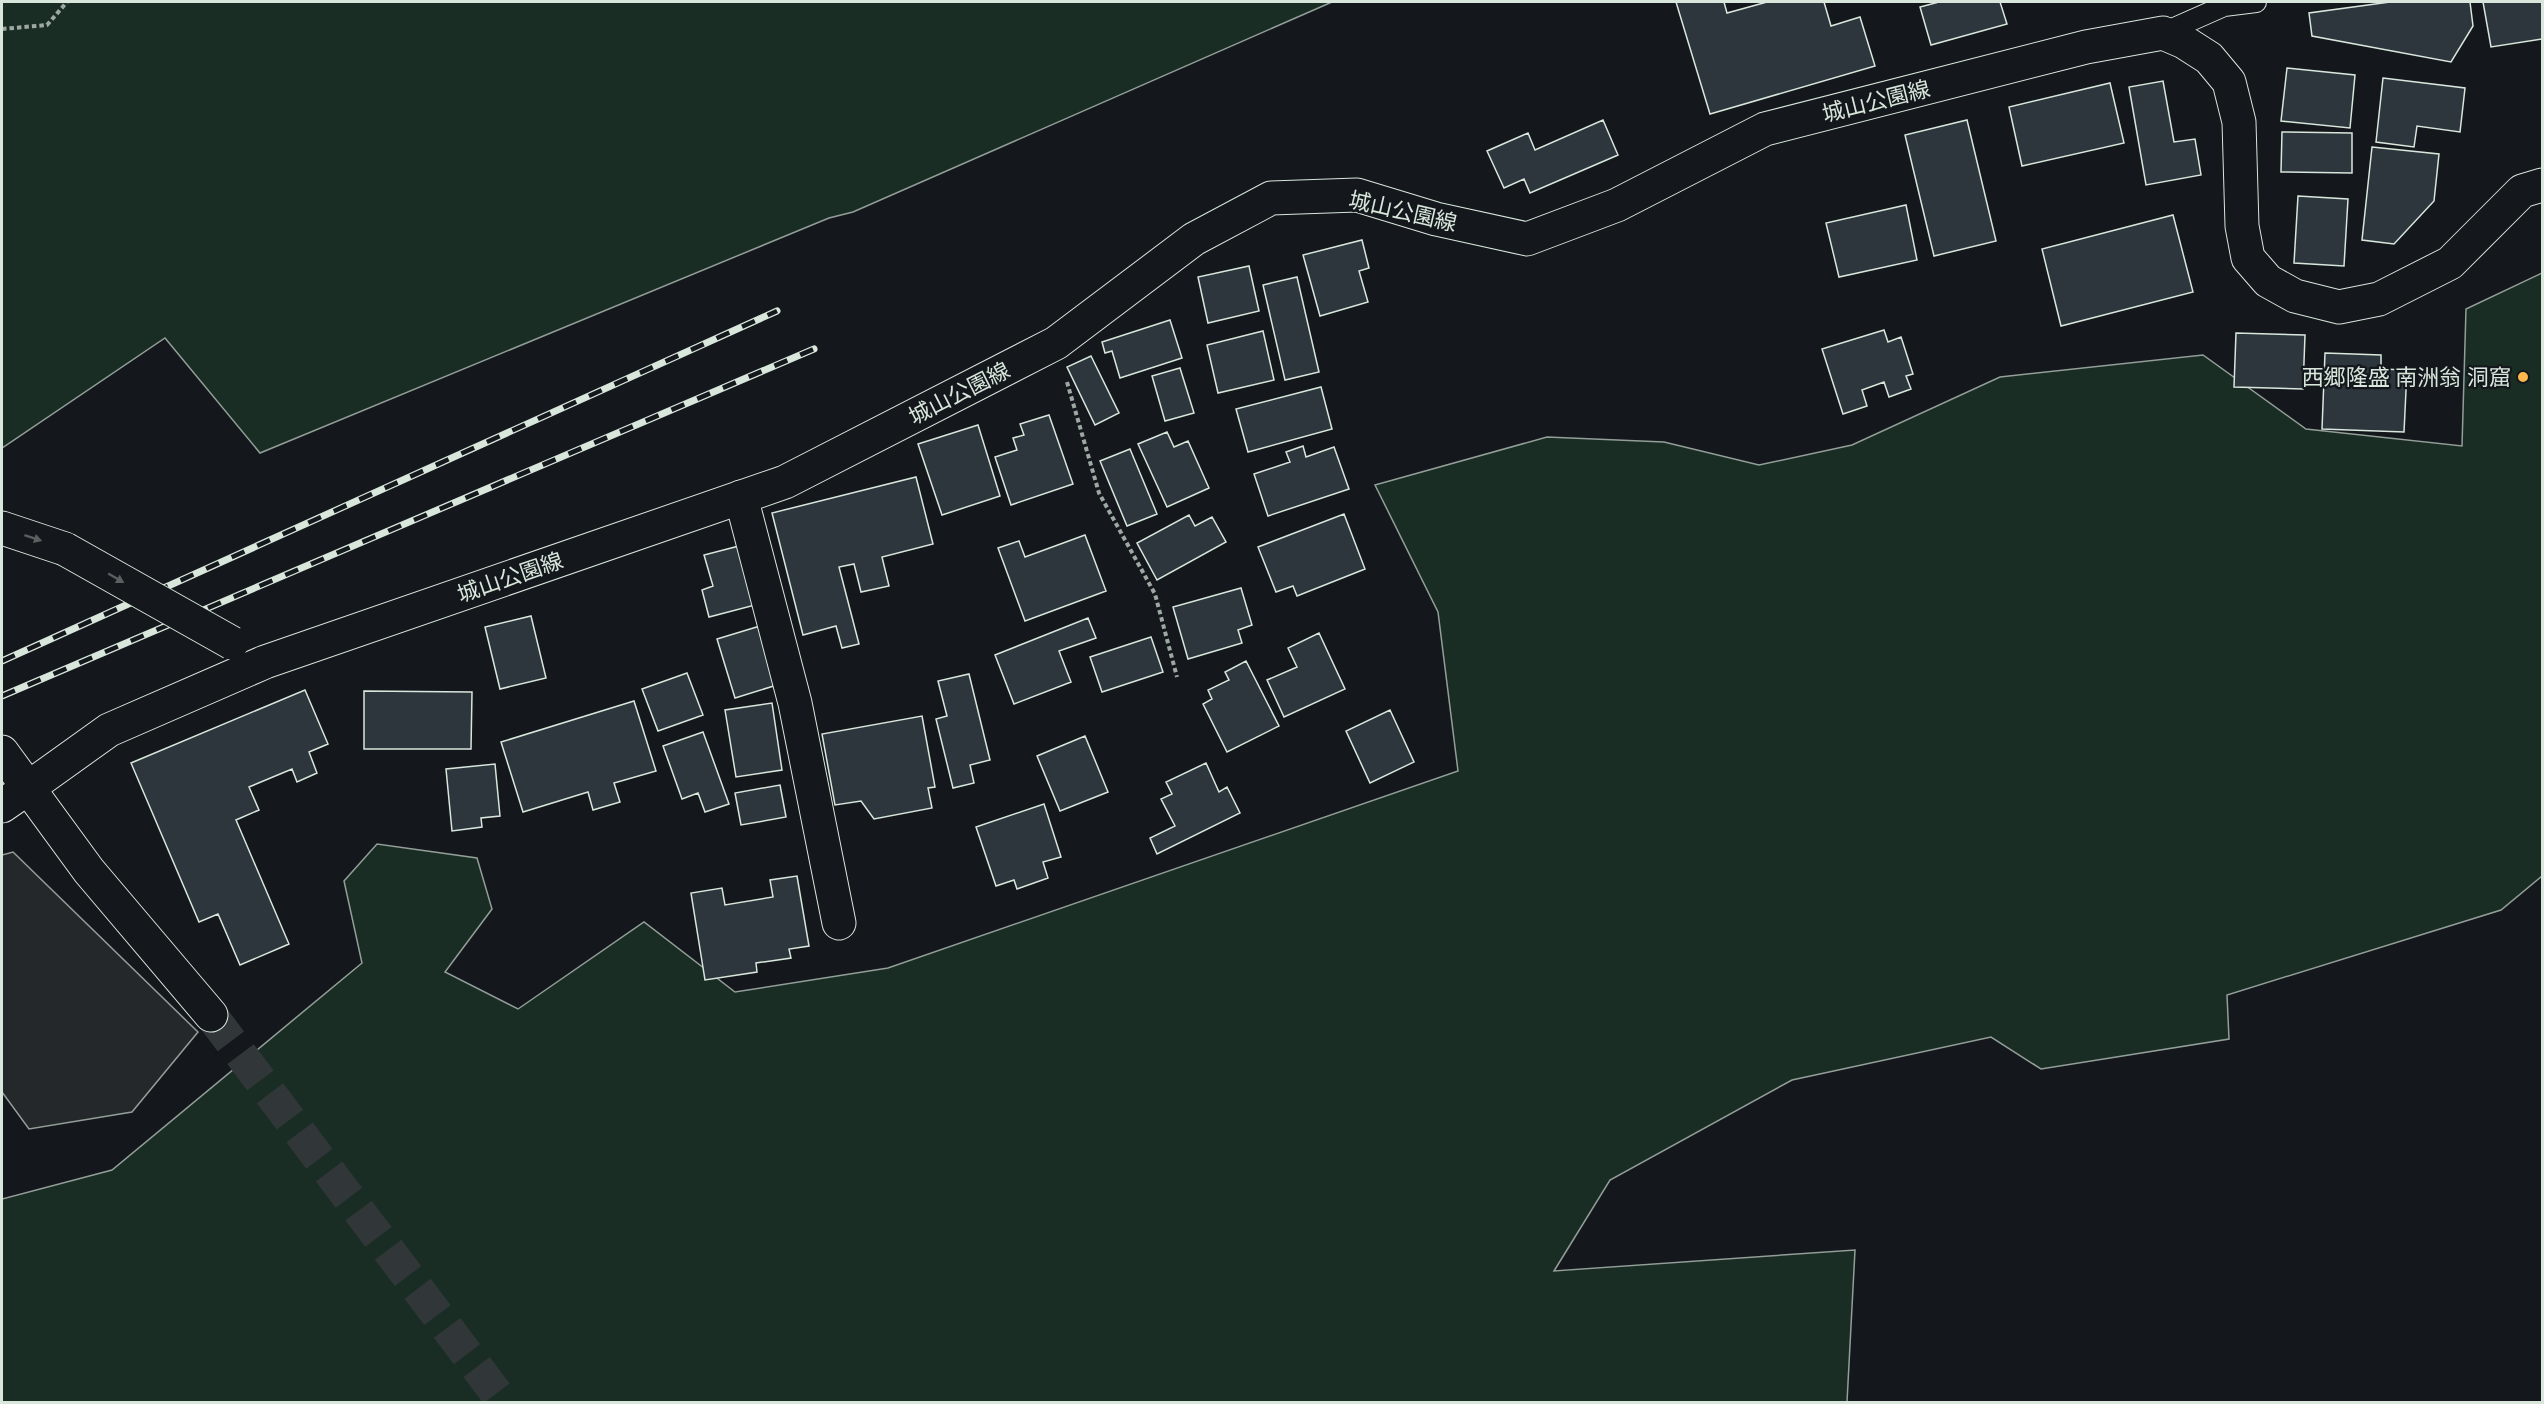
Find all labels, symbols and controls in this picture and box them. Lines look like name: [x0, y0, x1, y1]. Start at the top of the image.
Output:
street label: 城山公園線: [1819, 74, 1933, 128]
street label: 城山公園線: [1346, 185, 1460, 237]
street label: 城山公園線: [904, 356, 1014, 430]
place label: 西郷隆盛 南洲翁 洞窟: [2302, 363, 2511, 391]
marker: 西郷隆盛 南洲翁 洞窟: [2516, 370, 2530, 384]
one-way arrow: [24, 534, 42, 544]
street label: 城山公園線: [453, 546, 567, 608]
one-way arrow: [108, 573, 125, 583]

